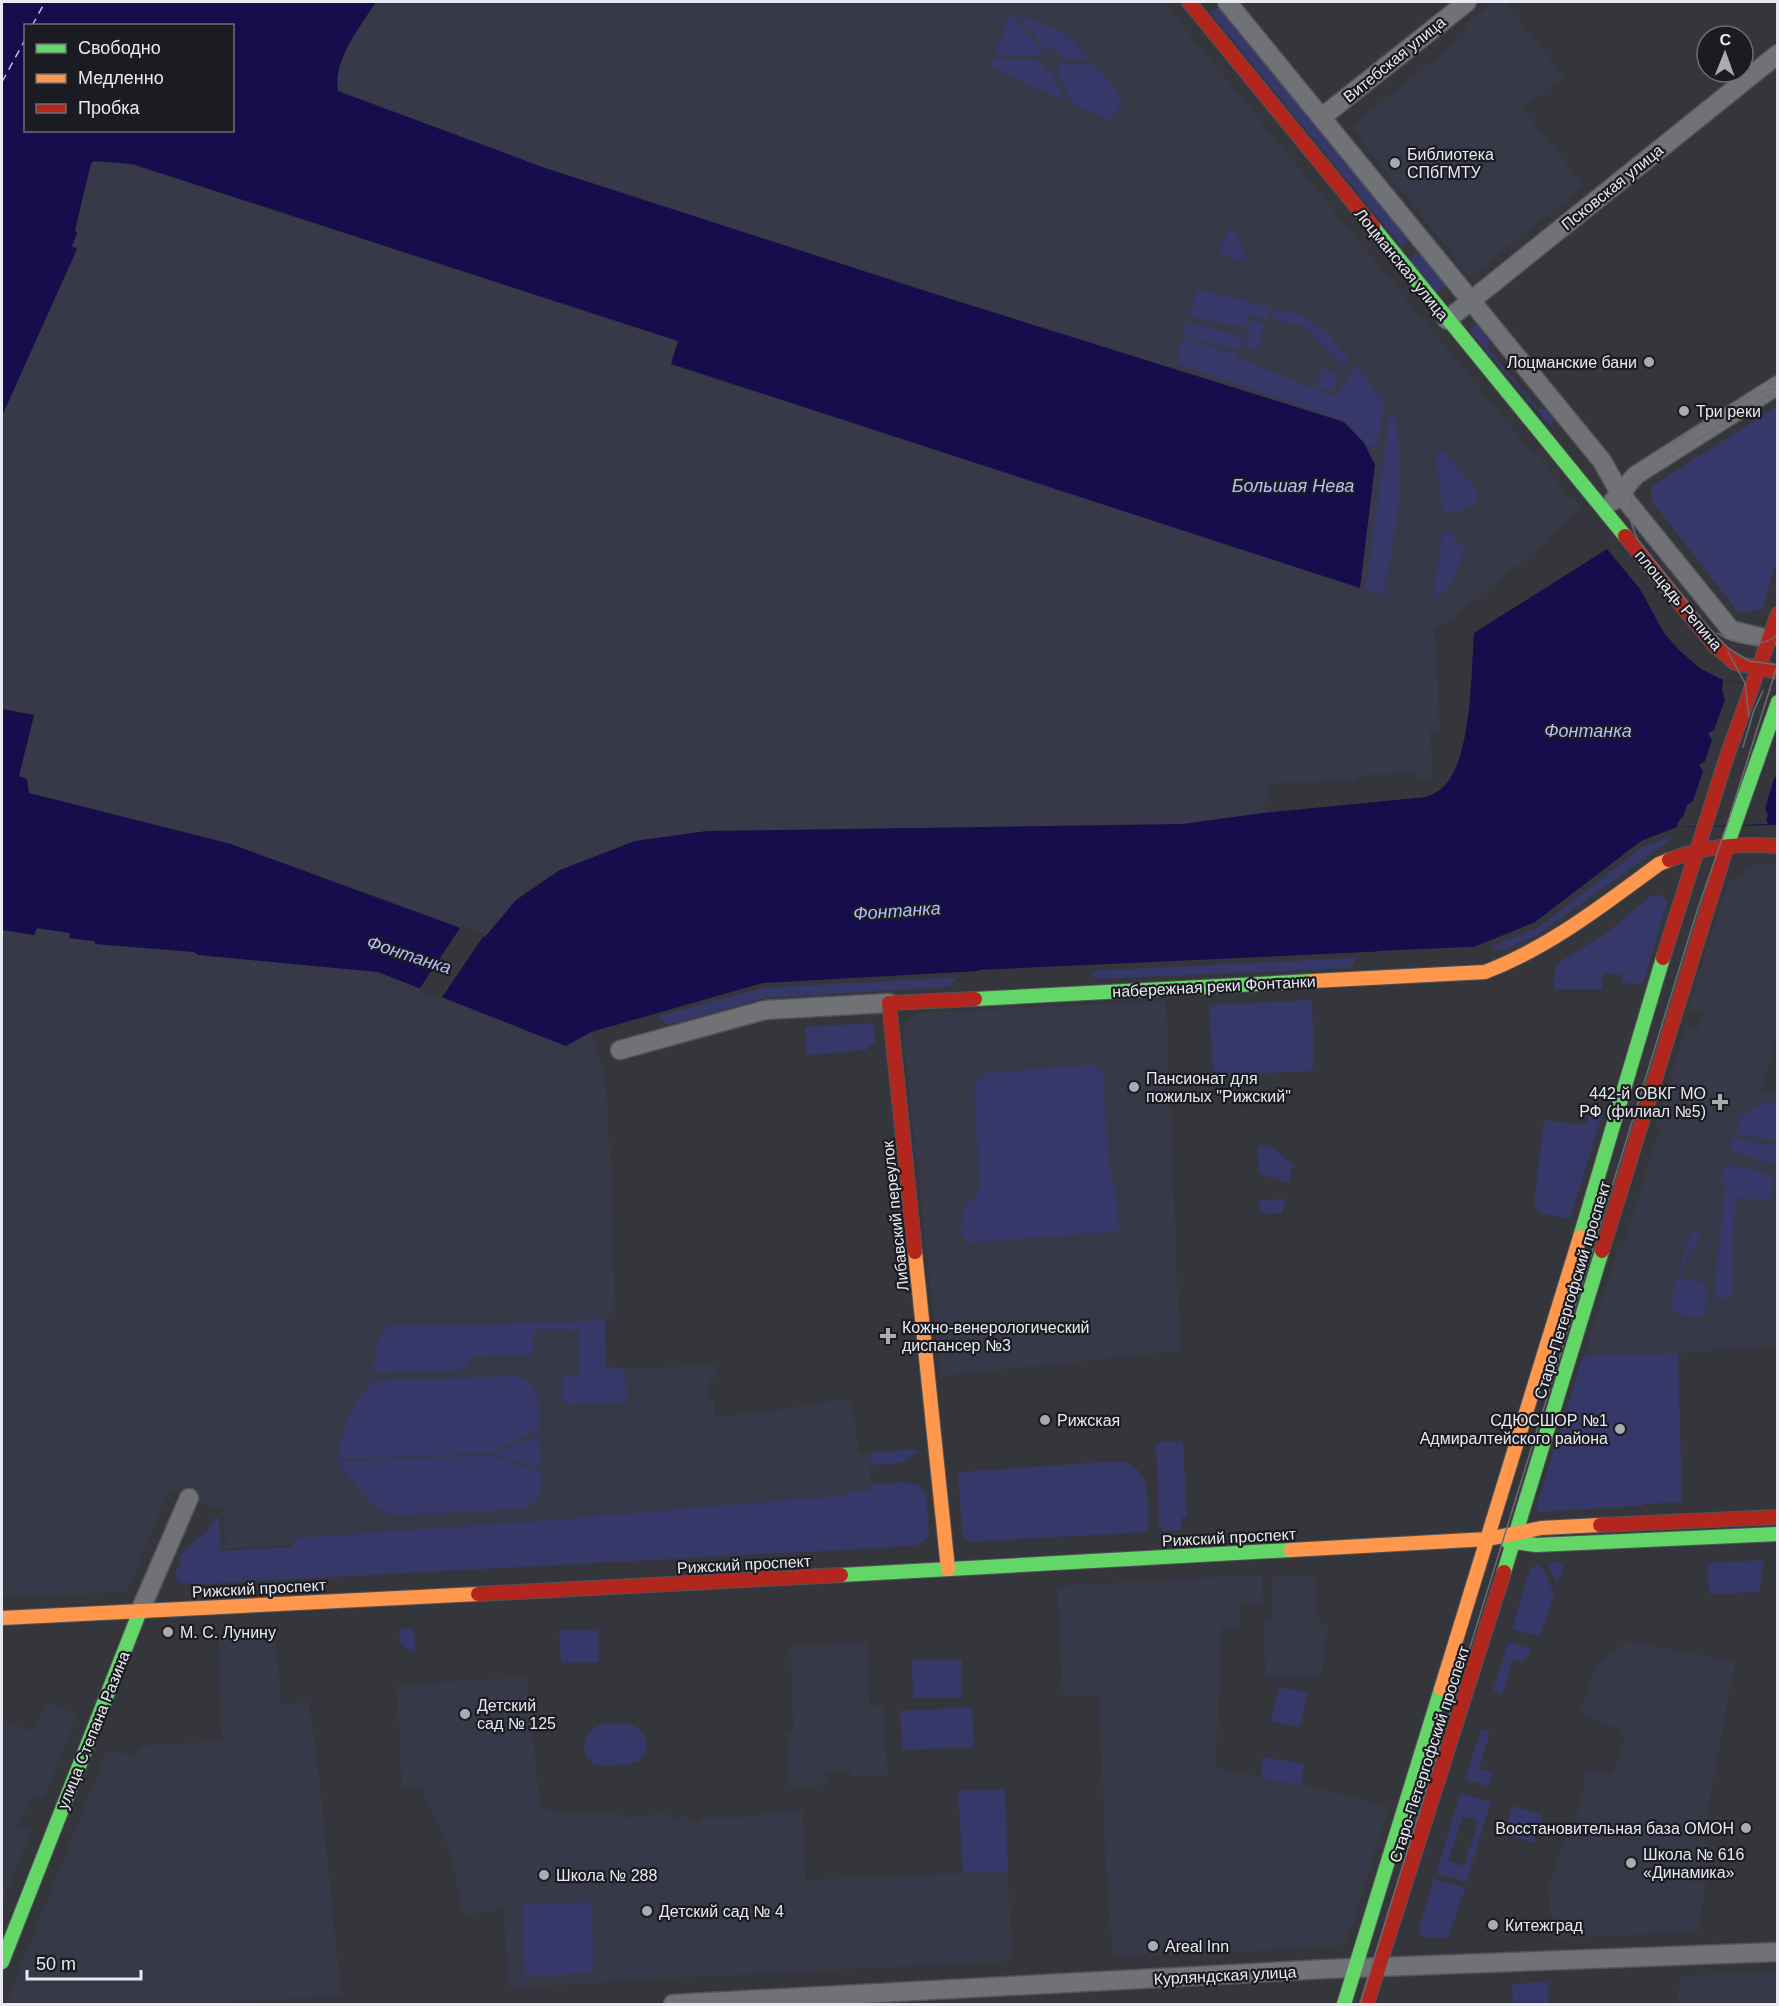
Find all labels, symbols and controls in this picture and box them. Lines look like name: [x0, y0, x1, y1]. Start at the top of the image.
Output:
street label: Витебская улица: [1340, 13, 1449, 106]
legend: [24, 24, 234, 132]
north arrow: [1695, 24, 1755, 84]
text: С: [1719, 31, 1732, 48]
text: Свободно: [78, 38, 161, 58]
text: Медленно: [78, 68, 164, 88]
text: Пробка: [78, 98, 141, 118]
street label: Псковская улица: [1558, 141, 1666, 233]
place label: Библиотека СПбГМТУ: [1407, 146, 1494, 181]
marker: Библиотека СПбГМТУ: [1388, 156, 1402, 170]
street label: Лоцманская улица: [1351, 205, 1452, 324]
place label: Лоцманские бани: [1507, 354, 1637, 371]
marker: Лоцманские бани: [1642, 355, 1656, 369]
place label: Три реки: [1696, 403, 1761, 420]
marker: Три реки: [1677, 404, 1691, 418]
water label: Большая Нева: [1232, 476, 1354, 496]
street label: площадь Репина: [1632, 547, 1726, 654]
water label: Фонтанка: [1544, 721, 1632, 741]
water label: Фонтанка: [853, 898, 941, 924]
water label: Фонтанка: [364, 932, 454, 978]
street label: набережная реки Фонтанки: [1112, 973, 1316, 1000]
place label: Пансионат для пожилых "Рижский": [1146, 1070, 1291, 1105]
marker: Пансионат для пожилых "Рижский": [1127, 1080, 1141, 1094]
place label: 442-й ОВКГ МО РФ (филиал №5): [1579, 1085, 1706, 1120]
marker: 442-й ОВКГ МО РФ (филиал №5): [1711, 1093, 1729, 1111]
street label: Либавский переулок: [879, 1139, 912, 1292]
street label: Старо-Петергофский проспект: [1531, 1179, 1614, 1401]
place label: Кожно-венерологический диспансер №3: [902, 1319, 1090, 1354]
marker: Кожно-венерологический диспансер №3: [879, 1327, 897, 1345]
place label: Рижская: [1057, 1412, 1120, 1429]
place label: СДЮСШОР №1 Адмиралтейского района: [1420, 1412, 1608, 1447]
marker: Рижская: [1038, 1413, 1052, 1427]
marker: СДЮСШОР №1 Адмиралтейского района: [1613, 1422, 1627, 1436]
street label: Рижский проспект: [1162, 1525, 1297, 1549]
street label: Рижский проспект: [677, 1552, 812, 1576]
street label: Рижский проспект: [192, 1576, 327, 1600]
place label: М. С. Лунину: [180, 1624, 276, 1641]
marker: М. С. Лунину: [161, 1625, 175, 1639]
street label: Старо-Петергофский проспект: [1386, 1643, 1473, 1865]
street label: улица Степана Разина: [54, 1649, 133, 1812]
place label: Детский сад № 125: [477, 1697, 556, 1732]
marker: Детский сад № 125: [458, 1707, 472, 1721]
place label: Восстановительная база ОМОН: [1495, 1820, 1734, 1837]
marker: Восстановительная база ОМОН: [1739, 1821, 1753, 1835]
place label: Школа № 616 «Динамика»: [1643, 1846, 1744, 1881]
marker: Школа № 616 «Динамика»: [1624, 1856, 1638, 1870]
place label: Школа № 288: [556, 1867, 657, 1884]
marker: Школа № 288: [537, 1868, 551, 1882]
place label: Детский сад № 4: [659, 1903, 784, 1920]
marker: Детский сад № 4: [640, 1904, 654, 1918]
place label: Китежград: [1505, 1917, 1583, 1934]
marker: Китежград: [1486, 1918, 1500, 1932]
place label: Areal Inn: [1165, 1938, 1229, 1955]
marker: Areal Inn: [1146, 1939, 1160, 1953]
scale bar: [27, 1943, 141, 1981]
text: 50 m: [36, 1954, 76, 1974]
street label: Курляндская улица: [1153, 1963, 1297, 1988]

